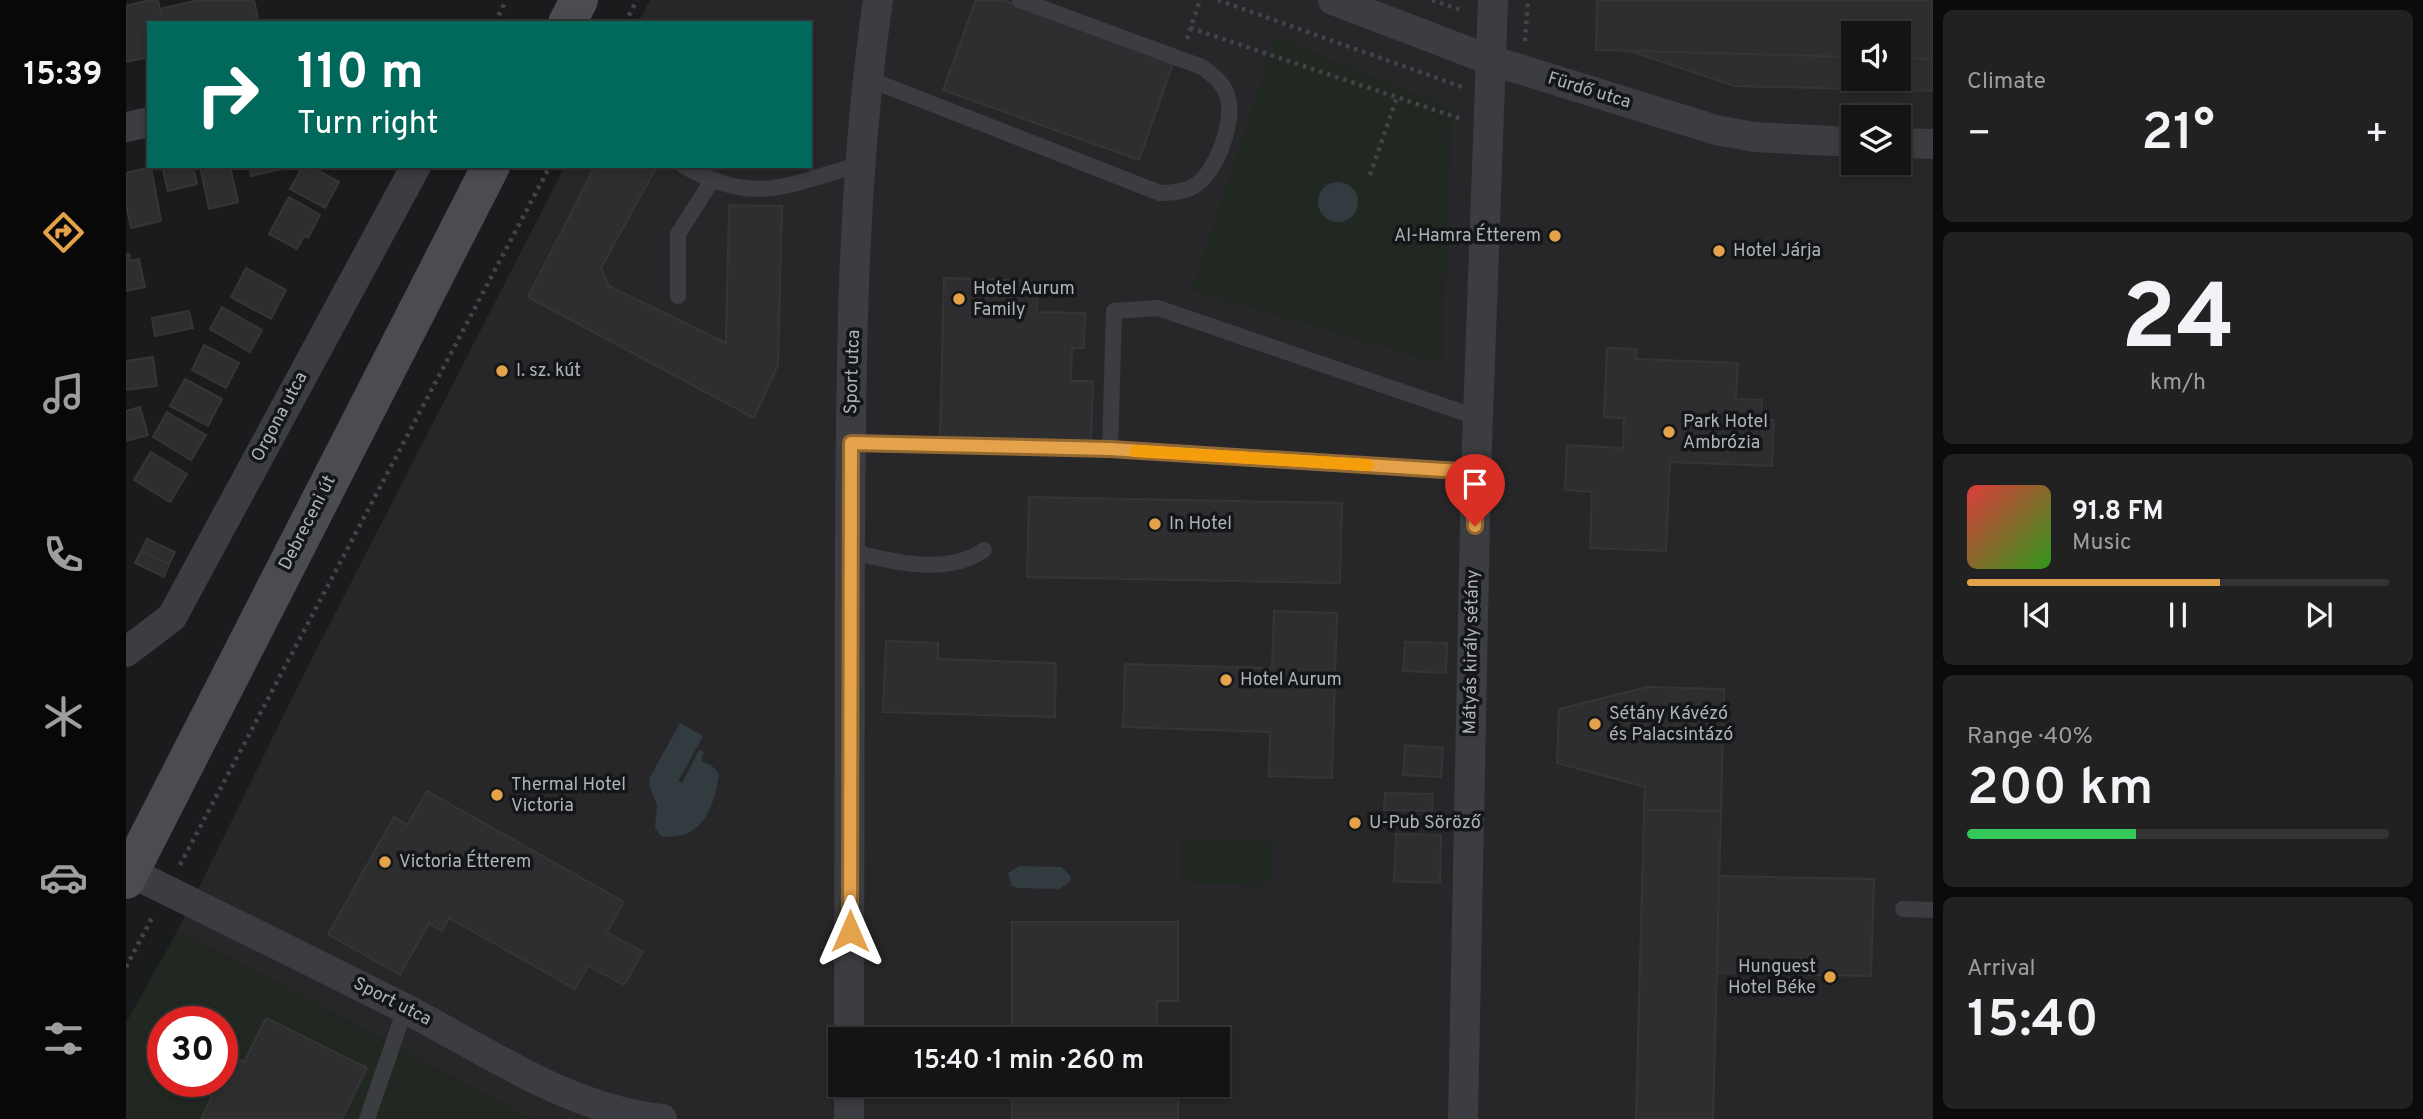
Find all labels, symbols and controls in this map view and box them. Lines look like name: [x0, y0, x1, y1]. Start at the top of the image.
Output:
map controls: [1841, 21, 1911, 175]
button: sound: [1841, 21, 1911, 91]
text: 110 m: [297, 44, 424, 106]
icon: right: [182, 49, 273, 140]
text: 15:39: [24, 56, 102, 96]
street label: Fürdő utca: [1545, 67, 1633, 115]
text: Climate: [1967, 68, 2046, 97]
text: 21°: [2141, 102, 2215, 168]
text: Turn right: [297, 105, 439, 145]
button: layers: [1841, 105, 1911, 175]
text: −: [1967, 111, 1992, 160]
text: +: [2364, 111, 2389, 160]
icon: directions: [39, 208, 88, 257]
place label: Al-Hamra Étterem: [1394, 223, 1541, 248]
marker: Al-Hamra Étterem: [1547, 228, 1563, 244]
place label: Hotel Járja: [1733, 240, 1821, 263]
marker: Hotel Járja: [1711, 243, 1727, 259]
text: 24: [2121, 266, 2235, 381]
place label: Hotel Aurum Family: [973, 278, 1075, 322]
marker: Hotel Aurum Family: [951, 291, 967, 307]
street label: Sport utca: [840, 329, 866, 415]
place label: I. sz. kút: [516, 360, 581, 383]
marker: I. sz. kút: [494, 363, 510, 379]
street label: Orgona utca: [247, 368, 313, 466]
icon: music: [39, 369, 88, 418]
text: km/h: [2150, 369, 2206, 398]
place label: Park Hotel Ambrózia: [1683, 411, 1768, 455]
marker: Park Hotel Ambrózia: [1661, 424, 1677, 440]
pin: [1445, 454, 1505, 526]
icon: arrive: [1456, 465, 1494, 503]
street label: Debreceni út: [274, 472, 342, 574]
text: 91.8 FM: [2072, 496, 2164, 529]
place label: In Hotel: [1169, 513, 1232, 536]
marker: In Hotel: [1147, 516, 1163, 532]
text: Music: [2072, 529, 2132, 558]
icon: phone: [39, 530, 88, 579]
street label: Mátyás király sétány: [1459, 569, 1485, 735]
icon: previous: [2018, 596, 2056, 634]
icon: pause: [2159, 596, 2197, 634]
icon: next: [2300, 596, 2338, 634]
place label: Hotel Aurum: [1240, 669, 1342, 692]
marker: Hotel Aurum: [1218, 672, 1234, 688]
icon: climate: [39, 692, 88, 741]
place label: Sétány Kávézó és Palacsintázó: [1609, 703, 1733, 747]
marker: Sétány Kávézó és Palacsintázó: [1587, 716, 1603, 732]
text: Range · 40%: [1967, 723, 2093, 752]
text: 200 km: [1967, 757, 2153, 823]
place label: Thermal Hotel Victoria: [511, 774, 626, 818]
marker: Thermal Hotel Victoria: [489, 787, 505, 803]
place label: U-Pub Söröző: [1369, 812, 1482, 835]
marker: U-Pub Söröző: [1347, 815, 1363, 831]
place label: Victoria Étterem: [399, 849, 531, 874]
icon: car: [39, 853, 88, 902]
marker: Victoria Étterem: [377, 854, 393, 870]
position arrow: [813, 894, 887, 968]
text: Arrival: [1967, 955, 2036, 984]
place label: Hunguest Hotel Béke: [1728, 956, 1816, 1000]
marker: Hunguest Hotel Béke: [1822, 969, 1838, 985]
street label: Sport utca: [349, 973, 435, 1031]
text: 15:40: [1967, 989, 2099, 1055]
speed limit sign: 30: [147, 1006, 238, 1097]
icon: filters: [39, 1014, 88, 1063]
text: 15:40 · 1 min · 260 m: [914, 1045, 1144, 1078]

